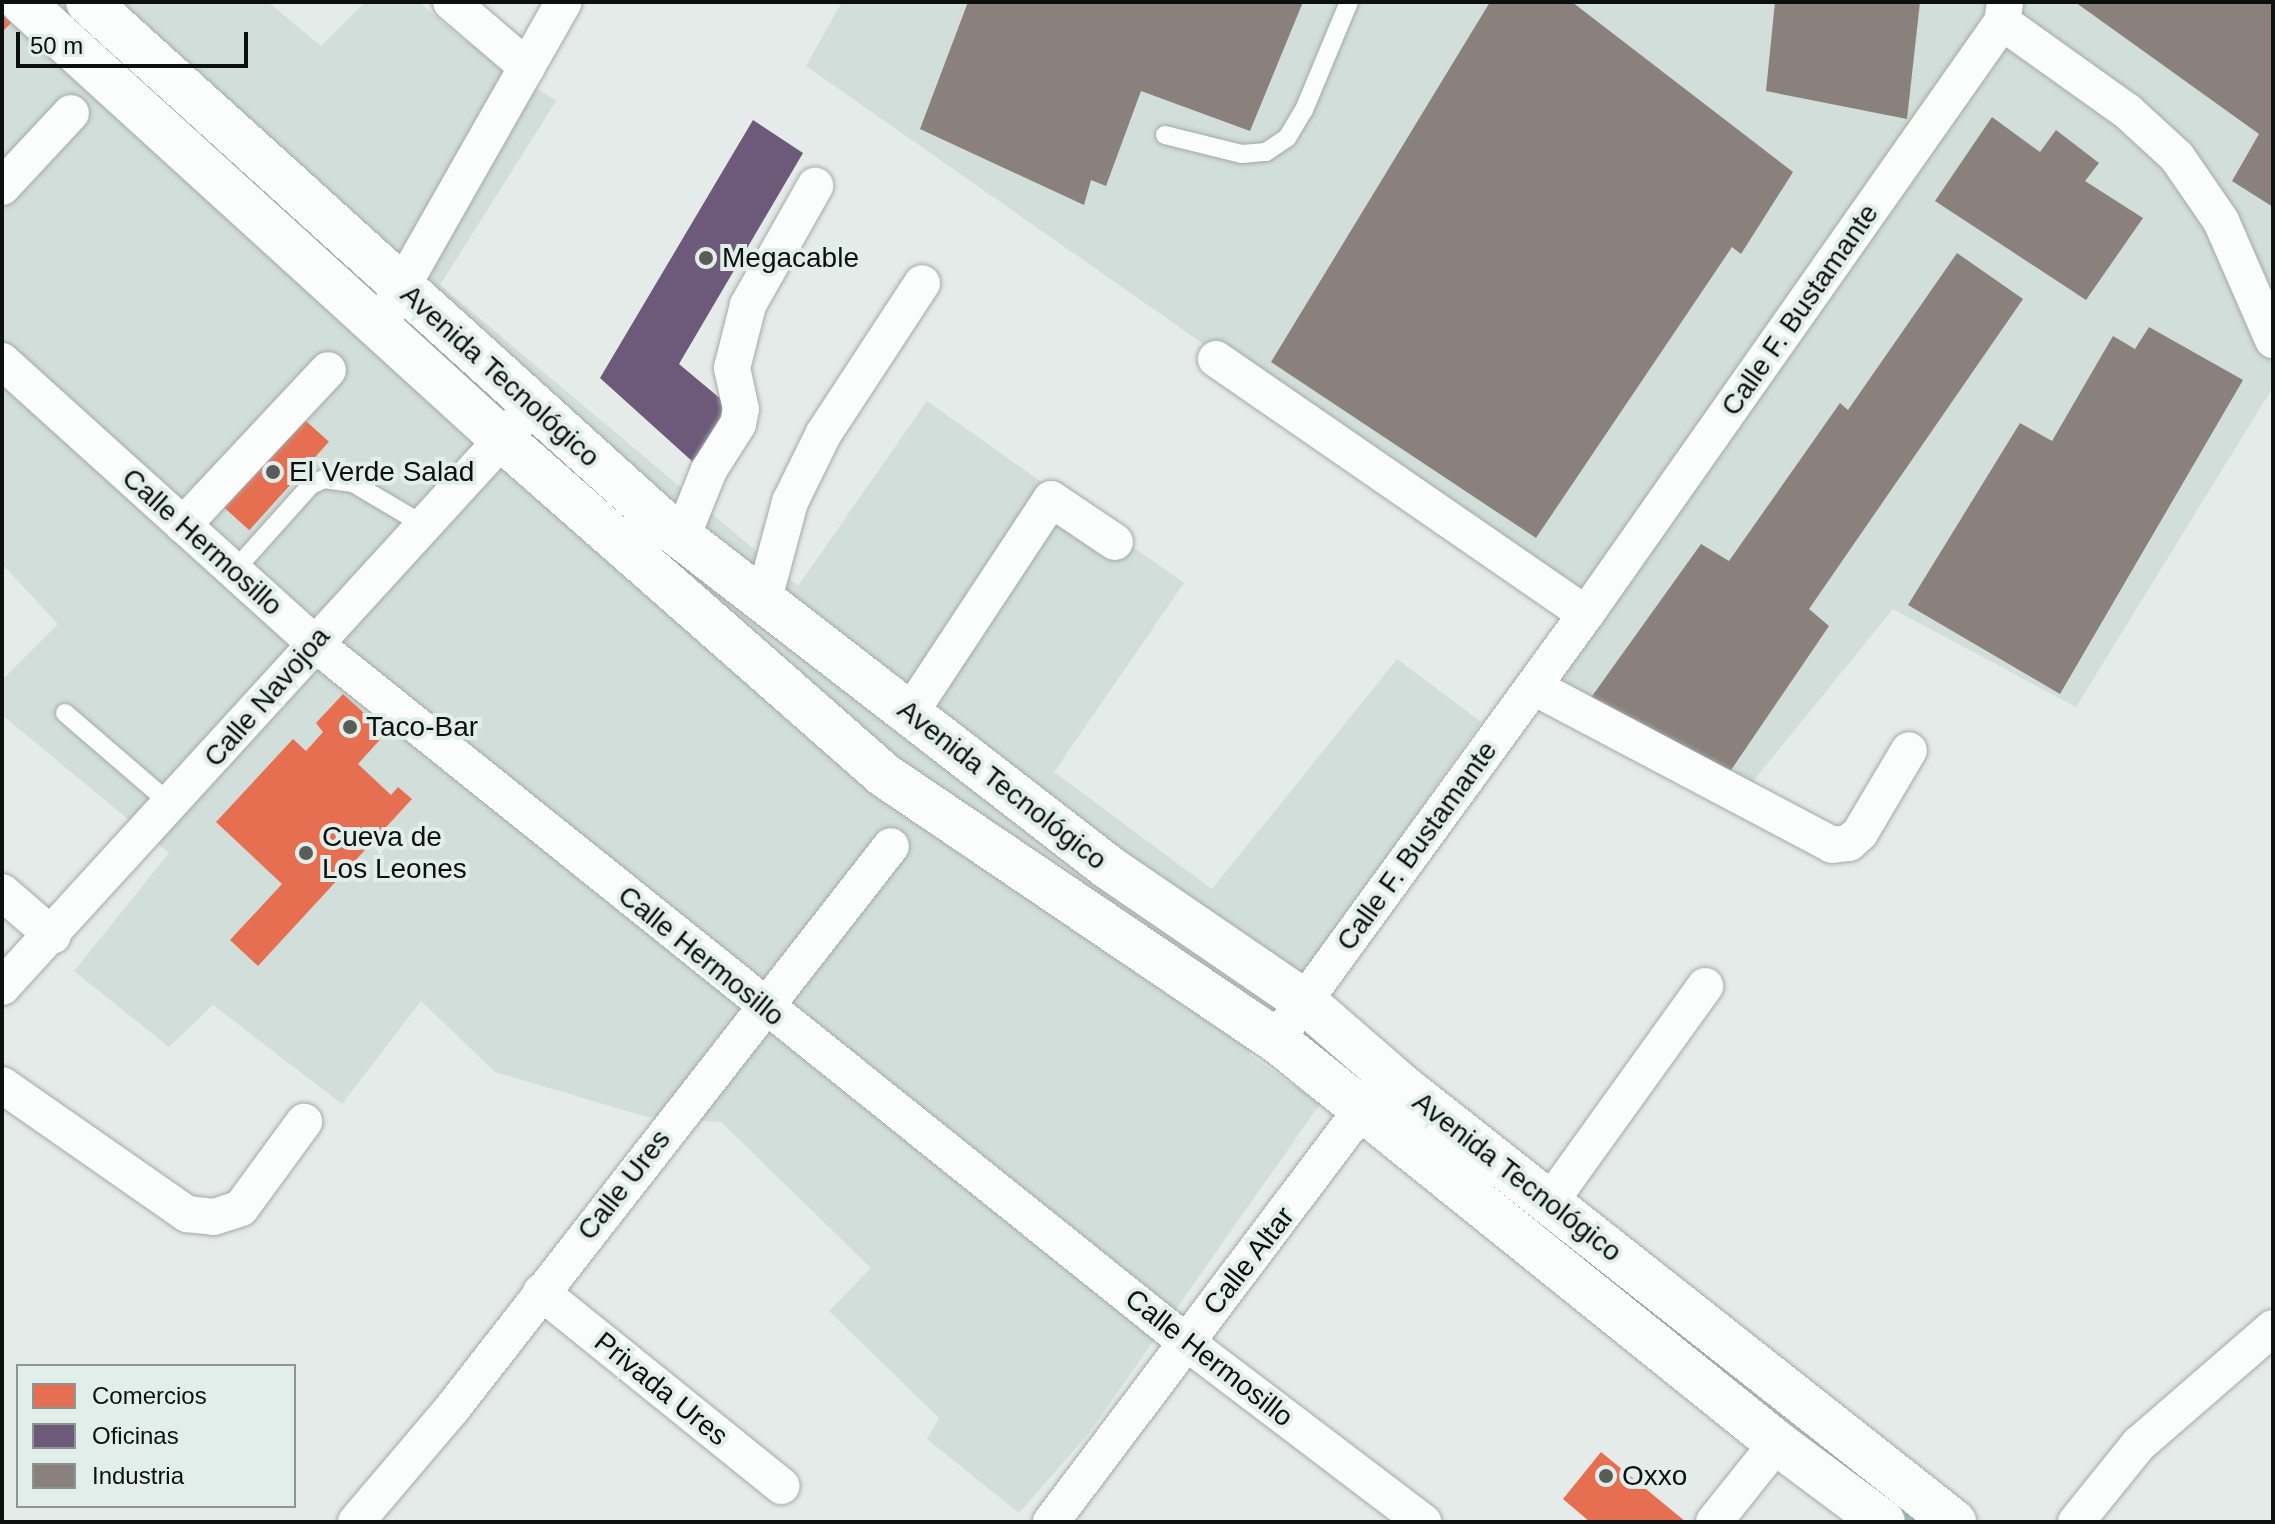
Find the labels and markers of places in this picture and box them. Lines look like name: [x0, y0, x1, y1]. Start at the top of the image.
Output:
place label: Megacable: [722, 241, 859, 275]
marker: Megacable: [697, 249, 715, 267]
place label: El Verde Salad: [289, 455, 474, 489]
marker: El Verde Salad: [264, 463, 282, 481]
place label: Taco-Bar: [366, 710, 478, 744]
marker: Taco-Bar: [341, 718, 359, 736]
place label: Cueva de Los Leones: [322, 820, 467, 886]
marker: Cueva de Los Leones: [297, 844, 315, 862]
place label: Oxxo: [1622, 1459, 1687, 1493]
marker: Oxxo: [1597, 1467, 1615, 1485]

